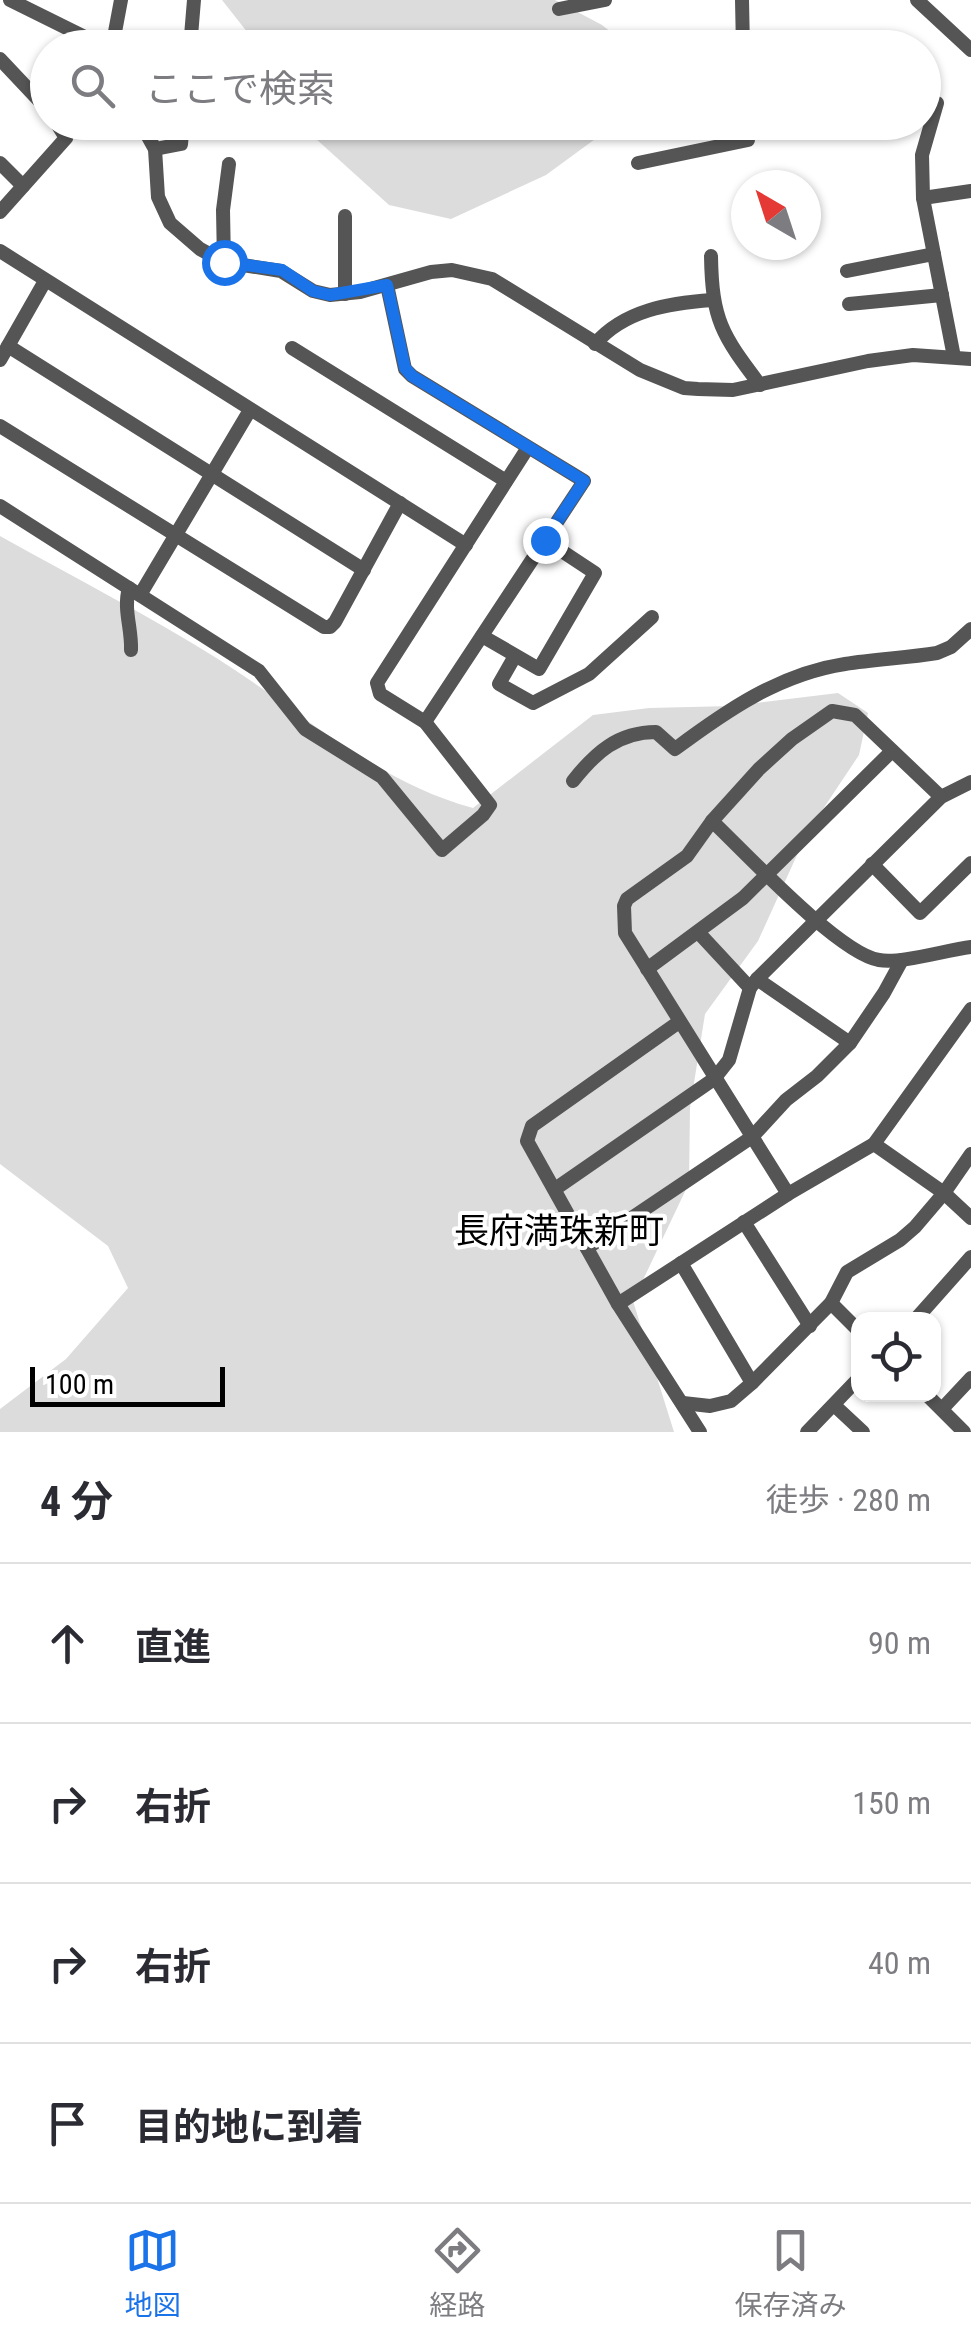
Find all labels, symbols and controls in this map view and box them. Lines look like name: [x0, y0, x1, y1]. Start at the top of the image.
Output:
search box: [30, 30, 941, 140]
icon: search: [65, 58, 120, 113]
text: ここで検索: [145, 67, 335, 111]
north arrow: [731, 170, 821, 260]
route start: [202, 240, 248, 286]
route end: [523, 518, 569, 564]
district label: 長府満珠新町: [454, 1211, 664, 1252]
map controls: [851, 1312, 941, 1402]
button: locate: [851, 1312, 941, 1402]
scale bar: [30, 1362, 225, 1406]
text: 100 m: [45, 1368, 114, 1401]
text: 4 分: [40, 1477, 113, 1526]
text: 徒歩 · 280 m: [766, 1481, 931, 1519]
icon: ahead: [40, 1616, 95, 1671]
text: 90 m: [868, 1624, 931, 1662]
text: 直進: [135, 1625, 211, 1669]
icon: right: [40, 1776, 95, 1831]
text: 150 m: [852, 1784, 931, 1822]
text: 右折: [135, 1785, 211, 1829]
icon: right: [40, 1936, 95, 1991]
text: 40 m: [868, 1944, 931, 1982]
text: 右折: [135, 1945, 211, 1989]
icon: arrive: [40, 2096, 95, 2151]
text: 目的地に到着: [135, 2105, 363, 2149]
tab: 地図: [124, 2223, 181, 2323]
tab: 経路: [429, 2223, 486, 2323]
tab: 保存済み: [734, 2223, 847, 2323]

